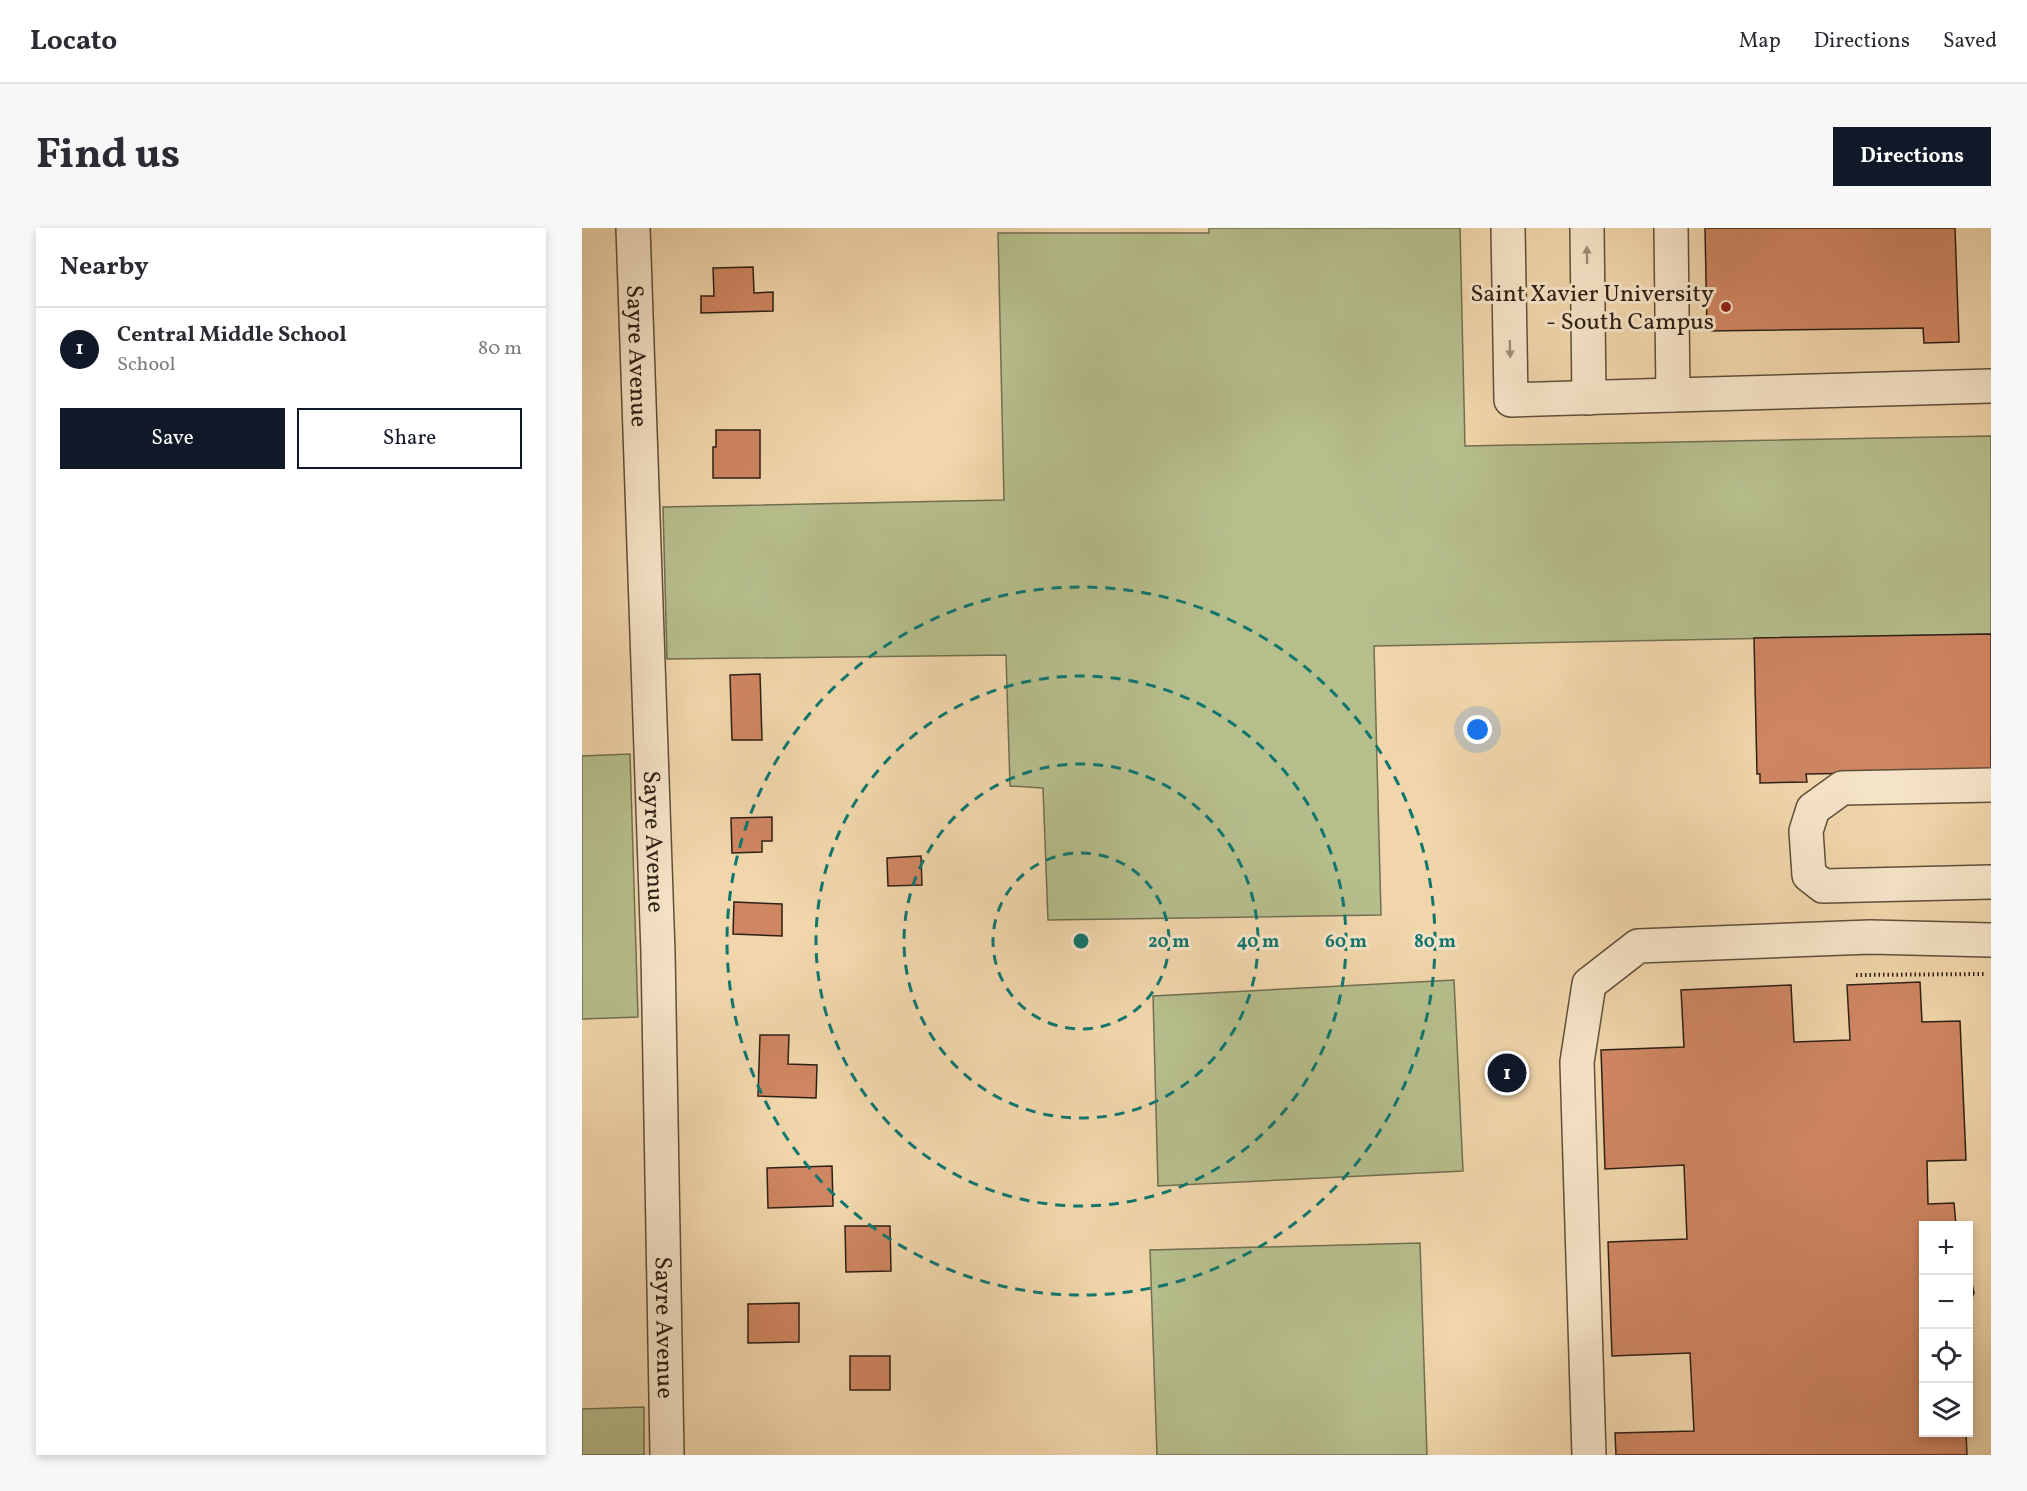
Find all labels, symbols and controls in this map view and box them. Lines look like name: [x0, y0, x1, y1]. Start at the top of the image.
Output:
text: Locato: [30, 22, 117, 61]
text: Map: [1739, 27, 1781, 56]
text: Directions: [1814, 27, 1910, 56]
text: Saved: [1943, 27, 1997, 56]
text: Find us: [36, 127, 180, 186]
button: Directions: [1833, 127, 1991, 186]
one-way arrow: [1582, 246, 1592, 265]
text: Nearby: [60, 249, 149, 285]
place label: Saint Xavier University - South Campus: [1470, 278, 1714, 340]
street label: Sayre Avenue: [616, 284, 655, 428]
marker: Saint Xavier University - South Campus: [1719, 300, 1733, 314]
text: Central Middle School: [117, 320, 347, 351]
text: 1: [75, 335, 84, 363]
text: 80 m: [478, 335, 522, 363]
one-way arrow: [1505, 340, 1515, 359]
text: School: [117, 351, 175, 379]
button: Save: [60, 408, 285, 469]
button: Share: [297, 408, 522, 469]
your location: [1463, 715, 1492, 744]
street label: Sayre Avenue: [633, 770, 672, 913]
text: 20 m: [1148, 930, 1190, 955]
text: 40 m: [1237, 930, 1279, 955]
text: 60 m: [1325, 930, 1367, 955]
text: 80 m: [1414, 930, 1456, 955]
centre of rings: [1071, 931, 1091, 951]
pin: 1: [1488, 1050, 1526, 1096]
map controls: [1919, 1221, 1973, 1437]
button: +: [1919, 1221, 1973, 1275]
street label: Sayre Avenue: [644, 1256, 681, 1399]
button: −: [1919, 1275, 1973, 1329]
button: locate: [1919, 1329, 1973, 1383]
button: layers: [1919, 1383, 1973, 1437]

